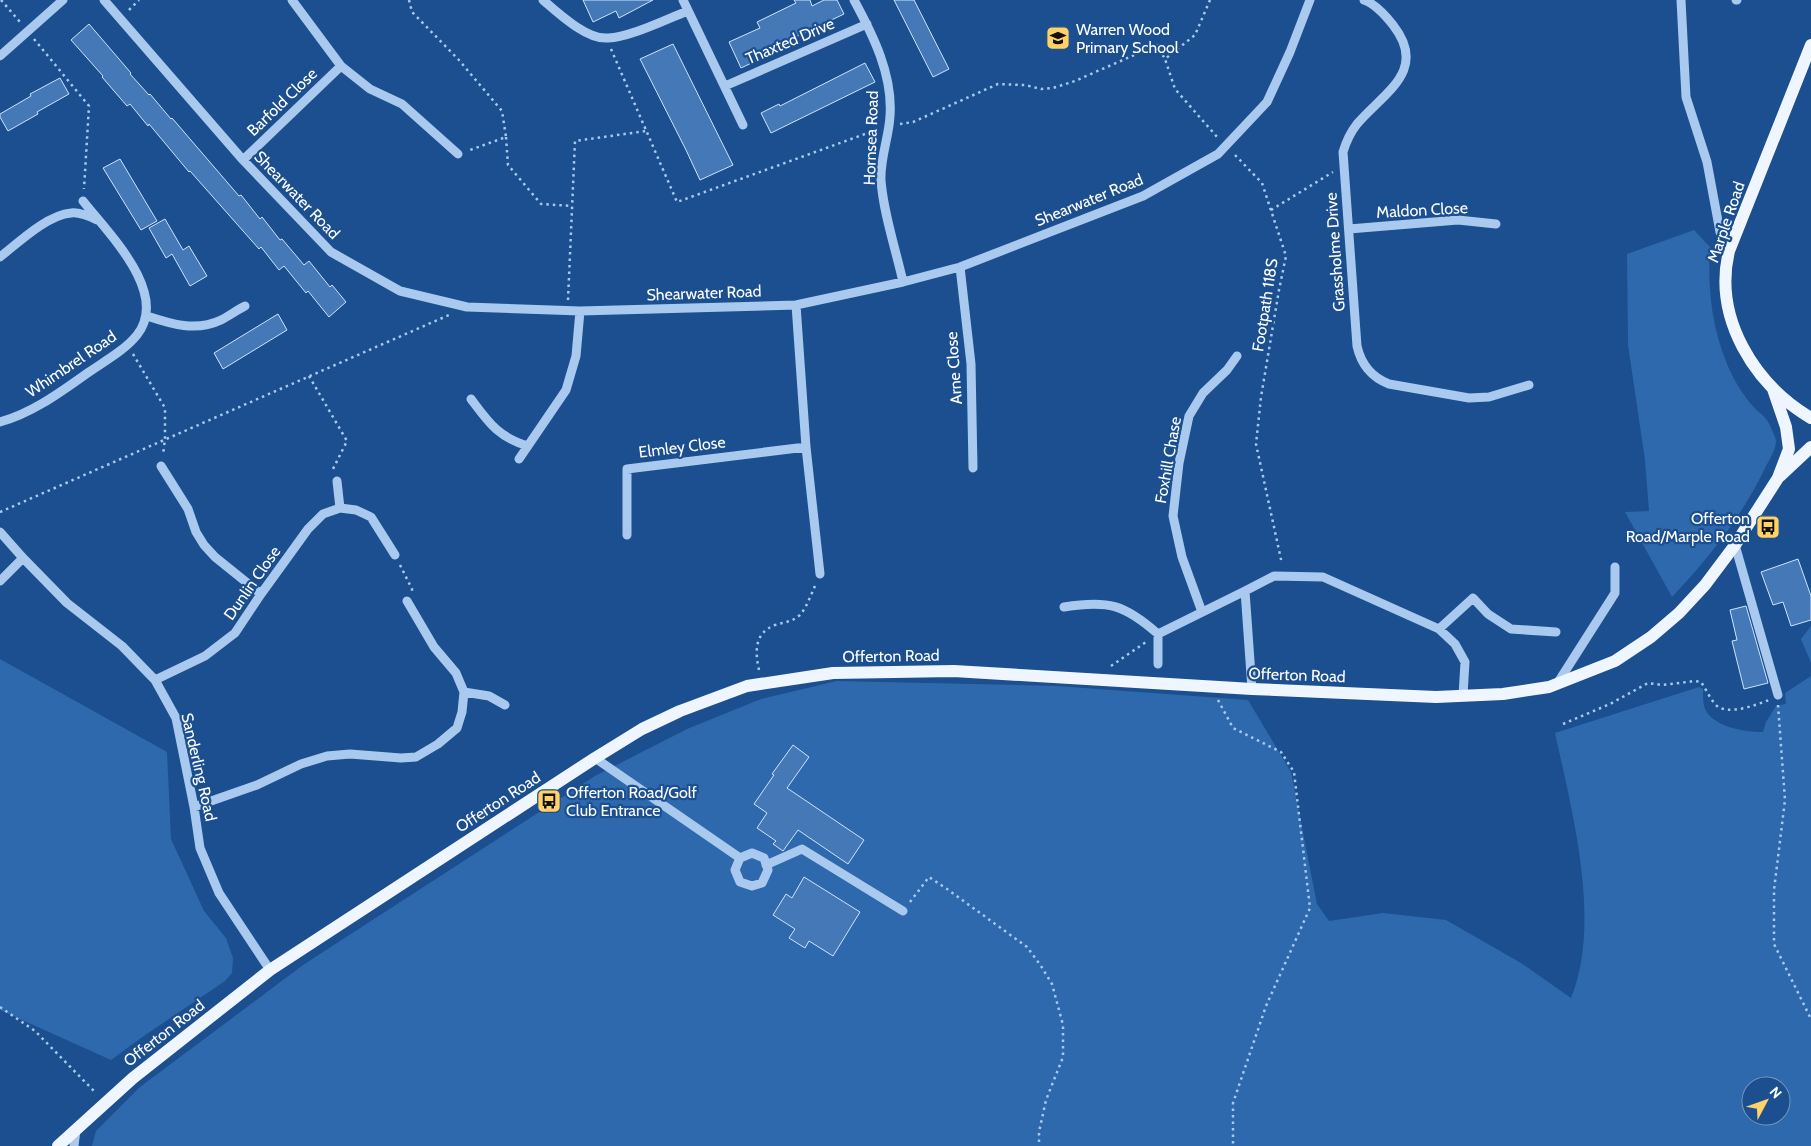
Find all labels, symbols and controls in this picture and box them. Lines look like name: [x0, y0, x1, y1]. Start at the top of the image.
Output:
street label: Thaxted Drive: [743, 14, 837, 68]
place label: Warren Wood Primary School: [1076, 20, 1179, 57]
school or university icon: Warren Wood Primary School: [1045, 25, 1071, 51]
street label: Barfold Close: [243, 64, 321, 140]
street label: Hornsea Road: [860, 90, 882, 186]
street label: Shearwater Road: [250, 147, 344, 243]
street label: Shearwater Road: [1032, 170, 1146, 230]
street label: Marple Road: [1703, 179, 1749, 265]
street label: Grassholme Drive: [1321, 192, 1349, 312]
street label: Maldon Close: [1376, 198, 1468, 222]
street label: Footpath 118S: [1248, 257, 1282, 353]
street label: Shearwater Road: [646, 282, 762, 304]
street label: Whimbrel Road: [22, 327, 120, 401]
street label: Arne Close: [942, 331, 966, 405]
street label: Foxhill Chase: [1151, 415, 1185, 505]
street label: Elmley Close: [638, 432, 726, 462]
place label: Offerton Road/Marple Road: [1626, 509, 1750, 546]
bus stop icon: Offerton Road/Marple Road: [1755, 514, 1781, 540]
street label: Dunlin Close: [220, 542, 284, 624]
street label: Offerton Road: [842, 646, 940, 666]
street label: Offerton Road: [1248, 664, 1346, 686]
street label: Sanderling Road: [177, 711, 221, 823]
street label: Offerton Road: [452, 768, 544, 836]
place label: Offerton Road/Golf Club Entrance: [566, 783, 698, 820]
bus stop icon: Offerton Road/Golf Club Entrance: [536, 788, 562, 814]
street label: Offerton Road: [120, 996, 208, 1070]
north arrow: [1741, 1076, 1791, 1126]
text: N: [1766, 1083, 1786, 1102]

